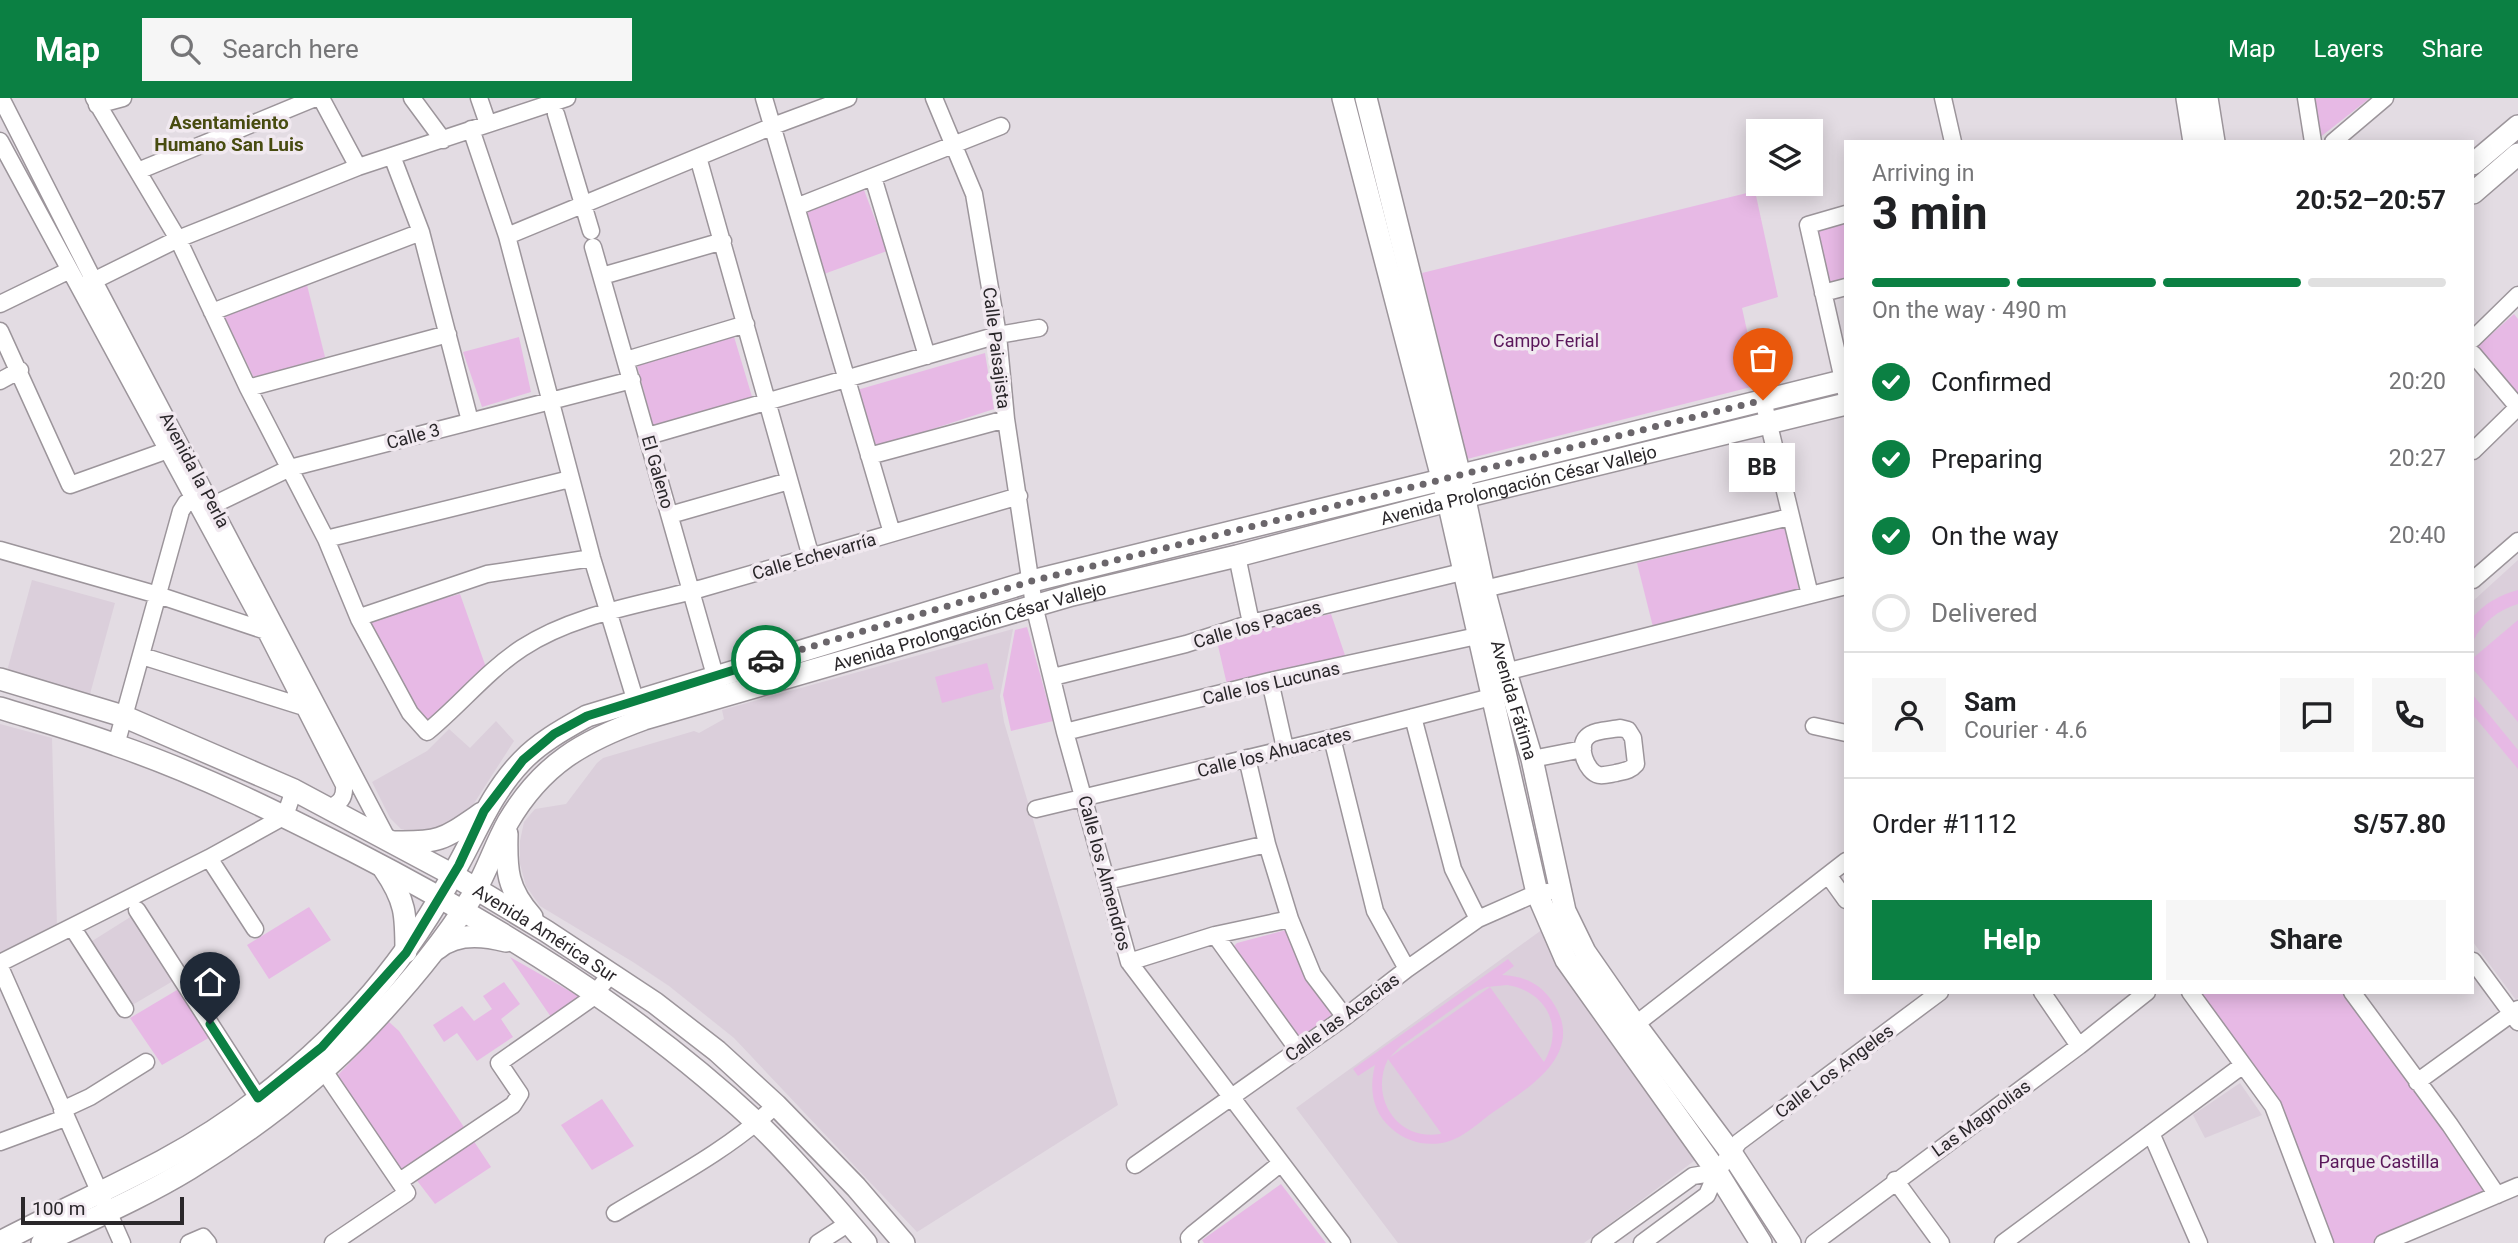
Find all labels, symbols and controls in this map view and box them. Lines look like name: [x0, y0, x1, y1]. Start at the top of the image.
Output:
search box: [142, 18, 632, 81]
text: Map: [35, 30, 100, 69]
icon: search: [166, 30, 204, 68]
text: Search here: [222, 34, 359, 64]
text: Map: [2228, 35, 2276, 63]
text: Layers: [2314, 35, 2384, 63]
text: Share: [2422, 35, 2483, 63]
district label: Asentamiento Humano San Luis: [154, 111, 304, 156]
map controls: [1746, 119, 1823, 196]
button: layers: [1746, 119, 1823, 196]
text: Arriving in: [1872, 160, 1975, 187]
text: 20:52–20:57: [2296, 185, 2446, 215]
text: 3 min: [1872, 186, 1988, 240]
street label: Calle Paisajista: [979, 286, 1015, 410]
text: On the way · 490 m: [1872, 297, 2067, 324]
pin: [1733, 328, 1793, 400]
park label: Campo Ferial: [1493, 330, 1599, 351]
icon: bag: [1744, 339, 1782, 377]
icon: check: [1872, 363, 1910, 401]
text: Confirmed: [1931, 367, 2052, 397]
text: 20:20: [2389, 368, 2446, 395]
street label: Avenida la Perla: [156, 409, 234, 531]
street label: Calle 3: [384, 419, 442, 453]
street label: El Galeno: [638, 433, 678, 511]
street label: Avenida Prolongación César Vallejo: [1378, 440, 1658, 529]
icon: check: [1872, 440, 1910, 478]
callout: BB: [1730, 442, 1796, 491]
text: Preparing: [1931, 444, 2043, 474]
text: 20:27: [2389, 445, 2446, 472]
text: BB: [1747, 454, 1777, 481]
icon: check: [1872, 517, 1910, 555]
text: On the way: [1931, 521, 2059, 551]
text: 20:40: [2389, 522, 2446, 549]
street label: Calle Echevarría: [750, 528, 878, 584]
street label: Avenida Prolongación César Vallejo: [830, 577, 1108, 674]
street label: Calle los Pacaes: [1191, 596, 1323, 652]
text: Delivered: [1931, 598, 2038, 628]
courier: [731, 625, 801, 695]
street label: Avenida Fátima: [1487, 638, 1542, 762]
icon: car: [747, 641, 785, 679]
street label: Calle los Lucunas: [1200, 657, 1342, 709]
button: person: [1872, 678, 1946, 752]
button: chat: [2280, 678, 2354, 752]
button: phone: [2372, 678, 2446, 752]
text: Sam: [1964, 687, 2016, 717]
text: Courier · 4.6: [1964, 717, 2087, 744]
street label: Calle los Ahuacates: [1195, 723, 1353, 781]
street label: Calle los Almendros: [1074, 793, 1136, 953]
text: Order #1112: [1872, 809, 2017, 839]
text: S/57.80: [2353, 809, 2446, 839]
street label: Avenida América Sur: [470, 879, 621, 986]
button: Help: [1872, 900, 2152, 980]
button: Share: [2166, 900, 2446, 980]
pin: [180, 952, 240, 1024]
icon: home: [191, 963, 229, 1001]
street label: Calle las Acacias: [1281, 969, 1403, 1065]
street label: Calle Los Angeles: [1771, 1020, 1897, 1122]
street label: Las Magnolias: [1928, 1075, 2034, 1161]
park label: Parque Castilla: [2319, 1151, 2439, 1172]
scale bar: [21, 1194, 184, 1226]
text: 100 m: [32, 1197, 85, 1220]

